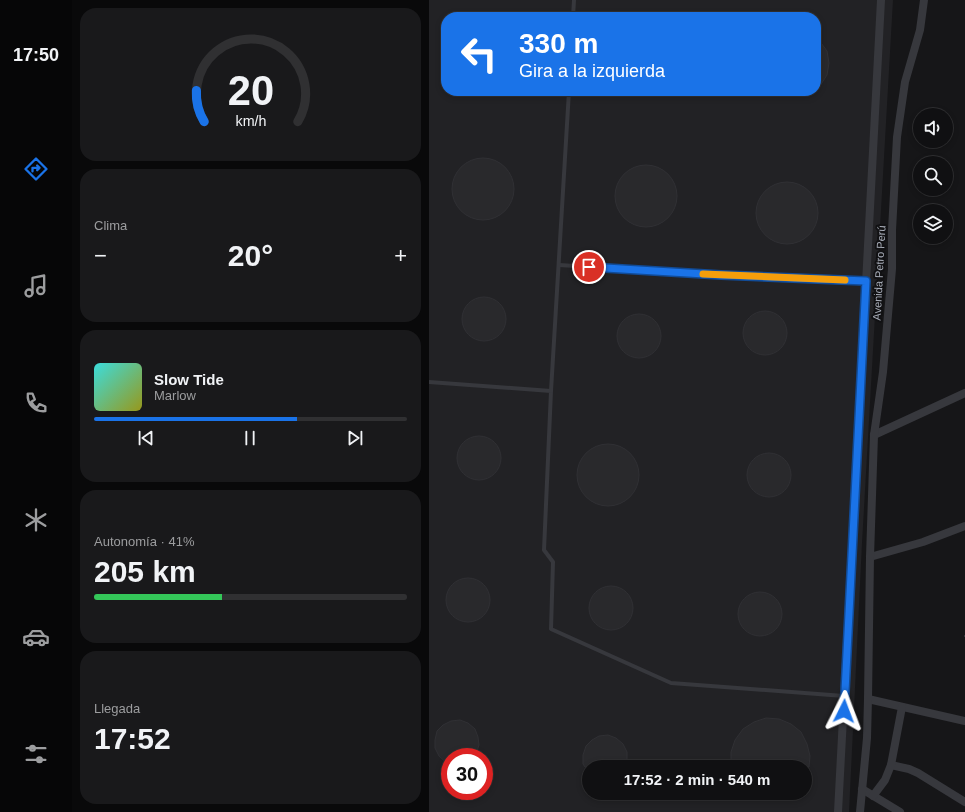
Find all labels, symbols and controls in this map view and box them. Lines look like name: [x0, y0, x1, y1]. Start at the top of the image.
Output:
icon: left: [453, 28, 505, 80]
text: 330 m: [519, 28, 598, 59]
text: 17:50: [13, 45, 59, 65]
text: Gira a la izquierda: [519, 61, 665, 81]
text: 20: [227, 67, 274, 114]
map controls: [913, 108, 953, 244]
button: sound: [913, 108, 953, 148]
text: km/h: [235, 113, 266, 129]
icon: directions: [22, 155, 50, 183]
button: search: [913, 156, 953, 196]
button: layers: [913, 204, 953, 244]
text: Clima: [94, 218, 127, 233]
street label: Avenida Petro Perú: [871, 225, 887, 321]
text: 20°: [228, 239, 273, 272]
text: −: [94, 243, 107, 268]
text: +: [394, 243, 407, 268]
pin: [572, 250, 606, 284]
icon: arrive: [578, 256, 600, 278]
icon: music: [22, 272, 50, 300]
text: Slow Tide: [154, 371, 224, 388]
text: Marlow: [154, 388, 196, 403]
icon: phone: [22, 389, 50, 417]
icon: previous: [135, 427, 157, 449]
icon: pause: [239, 427, 261, 449]
icon: next: [344, 427, 366, 449]
icon: climate: [22, 506, 50, 534]
text: Autonomía · 41%: [94, 534, 194, 549]
text: 205 km: [94, 555, 196, 588]
icon: car: [22, 623, 50, 651]
position arrow: [823, 690, 865, 732]
text: Llegada: [94, 701, 140, 716]
text: 17:52: [94, 722, 171, 755]
icon: filters: [22, 740, 50, 768]
speed limit sign: 30: [441, 748, 493, 800]
text: 17:52 · 2 min · 540 m: [624, 771, 770, 788]

